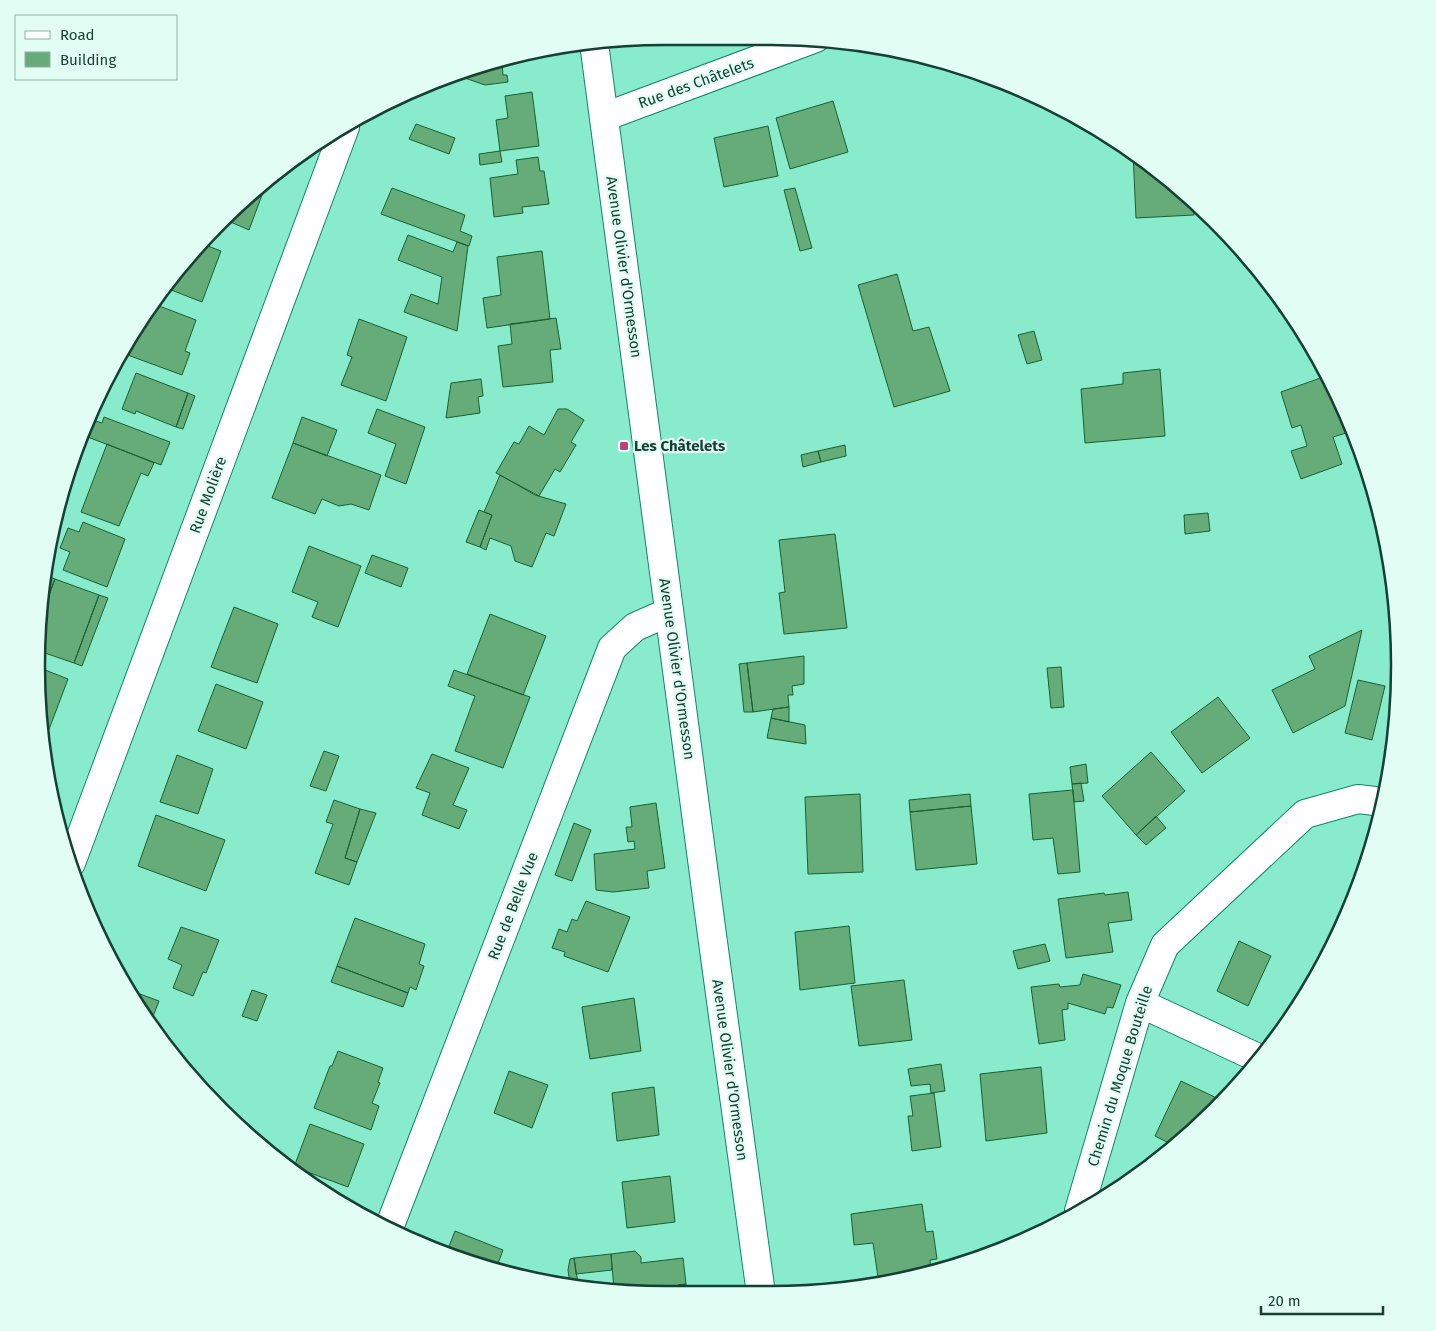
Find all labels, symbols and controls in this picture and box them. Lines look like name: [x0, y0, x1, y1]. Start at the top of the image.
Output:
legend: [15, 15, 178, 80]
text: Road: [60, 26, 95, 44]
text: Building: [60, 51, 116, 69]
street label: Rue des Châtelets: [636, 54, 756, 112]
street label: Avenue Olivier d'Ormesson: [602, 175, 646, 359]
place label: Les Châtelets: [634, 437, 725, 455]
marker: Les Châtelets: [618, 440, 630, 452]
street label: Rue Molière: [186, 454, 230, 536]
street label: Avenue Olivier d'Ormesson: [655, 577, 699, 761]
street label: Rue de Belle Vue: [484, 849, 542, 963]
street label: Avenue Olivier d'Ormesson: [708, 978, 752, 1162]
street label: Chemin du Moque Bouteille: [1084, 983, 1156, 1169]
scale bar: [1261, 1284, 1384, 1316]
text: 20 m: [1268, 1292, 1301, 1310]

